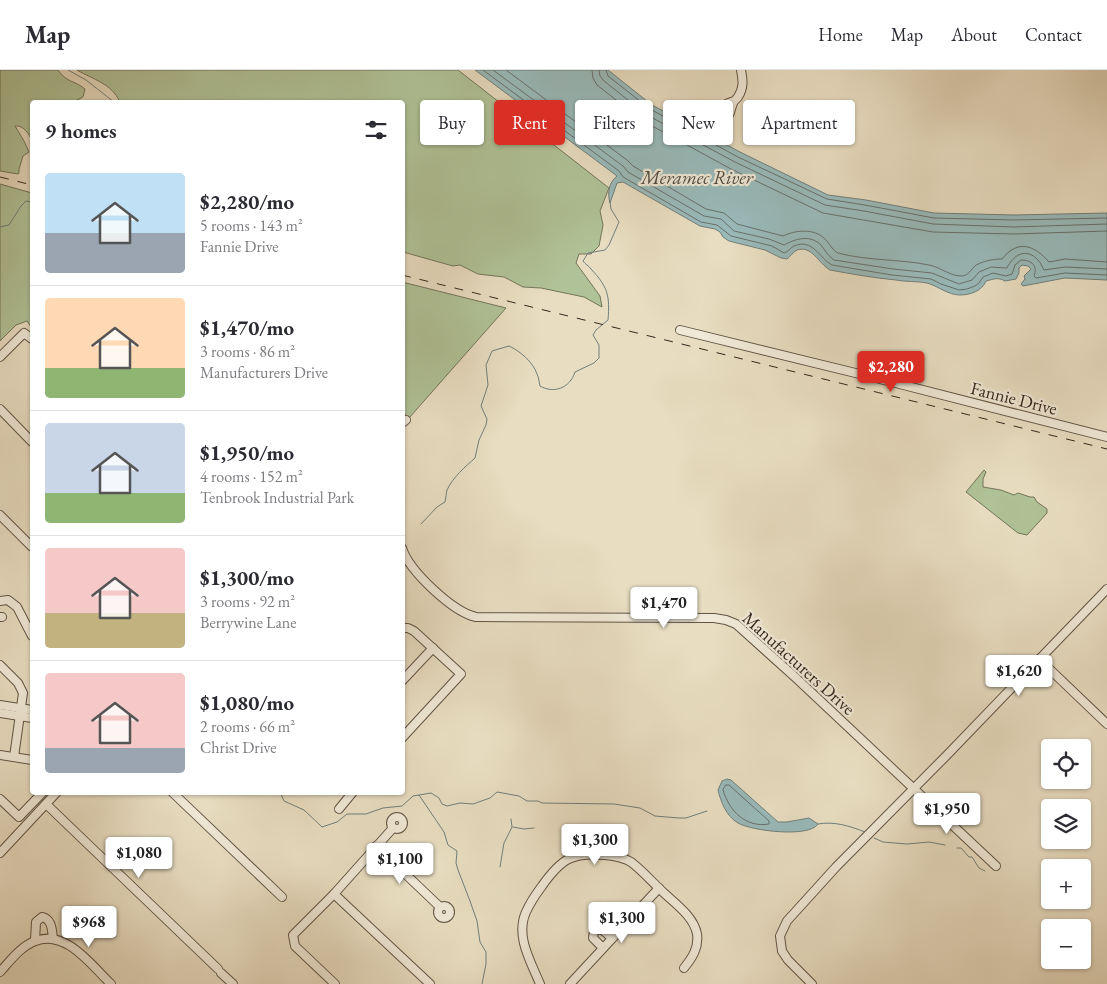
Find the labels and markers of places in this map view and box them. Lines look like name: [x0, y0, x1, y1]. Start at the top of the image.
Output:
pin: $2,280: [850, 350, 932, 393]
pin: $1,470: [623, 586, 705, 629]
pin: $1,620: [978, 654, 1060, 697]
pin: $1,950: [906, 792, 988, 835]
pin: $1,300: [554, 824, 636, 866]
pin: $1,080: [98, 836, 180, 879]
pin: $1,100: [359, 842, 441, 885]
pin: $1,300: [581, 902, 663, 944]
pin: $968: [59, 906, 119, 948]

